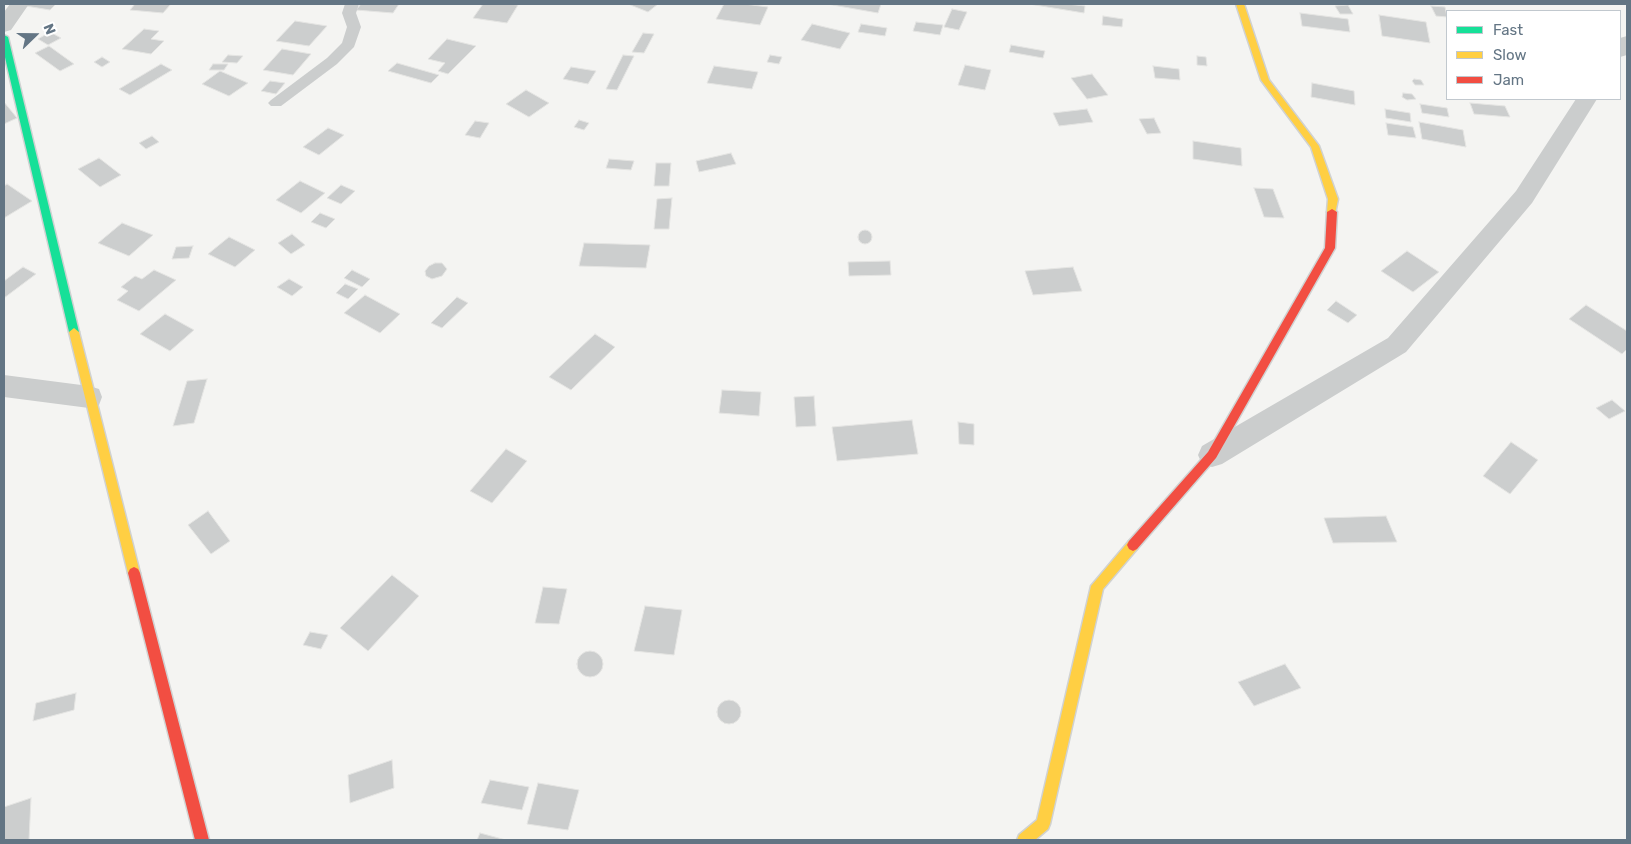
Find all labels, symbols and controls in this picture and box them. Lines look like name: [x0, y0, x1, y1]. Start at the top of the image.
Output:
north arrow: [10, 10, 60, 60]
legend: [1446, 10, 1621, 100]
text: N: [40, 21, 59, 37]
text: Fast: [1493, 21, 1523, 39]
text: Slow: [1493, 46, 1526, 64]
text: Jam: [1493, 71, 1524, 89]

